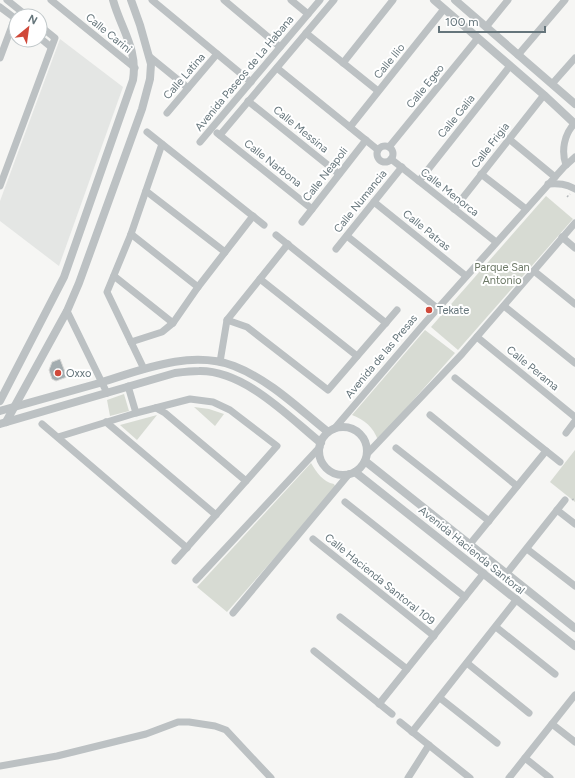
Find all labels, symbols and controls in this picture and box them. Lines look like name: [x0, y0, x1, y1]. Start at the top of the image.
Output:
north arrow: [8, 8, 48, 48]
scale bar: [439, 8, 545, 34]
street label: Calle Carini: [83, 11, 134, 56]
text: N: [26, 12, 39, 27]
street label: Avenida Paseos de La Habana: [192, 13, 296, 134]
text: 100 m: [445, 15, 479, 29]
street label: Calle Ilio: [371, 41, 407, 82]
street label: Calle Latina: [161, 51, 208, 102]
street label: Calle Egeo: [404, 62, 447, 111]
street label: Calle Galia: [435, 92, 478, 140]
street label: Calle Messina: [271, 103, 331, 156]
street label: Calle Frigia: [469, 120, 512, 171]
street label: Calle Narbona: [241, 137, 304, 190]
street label: Calle Neapoli: [300, 145, 351, 204]
street label: Calle Menorca: [418, 166, 481, 219]
street label: Calle Numancia: [331, 167, 390, 235]
street label: Calle Patras: [400, 207, 453, 254]
park label: Parque San Antonio: [474, 261, 530, 287]
place label: Tekate: [437, 304, 469, 317]
marker: Tekate: [424, 305, 434, 315]
street label: Avenida de las Presas: [343, 312, 420, 401]
street label: Calle Perama: [504, 343, 562, 393]
place label: Oxxo: [66, 367, 91, 380]
marker: Oxxo: [53, 368, 63, 378]
street label: Avenida Hacienda Santoral: [416, 504, 527, 597]
street label: Calle Hacienda Santoral 109: [322, 531, 437, 628]

